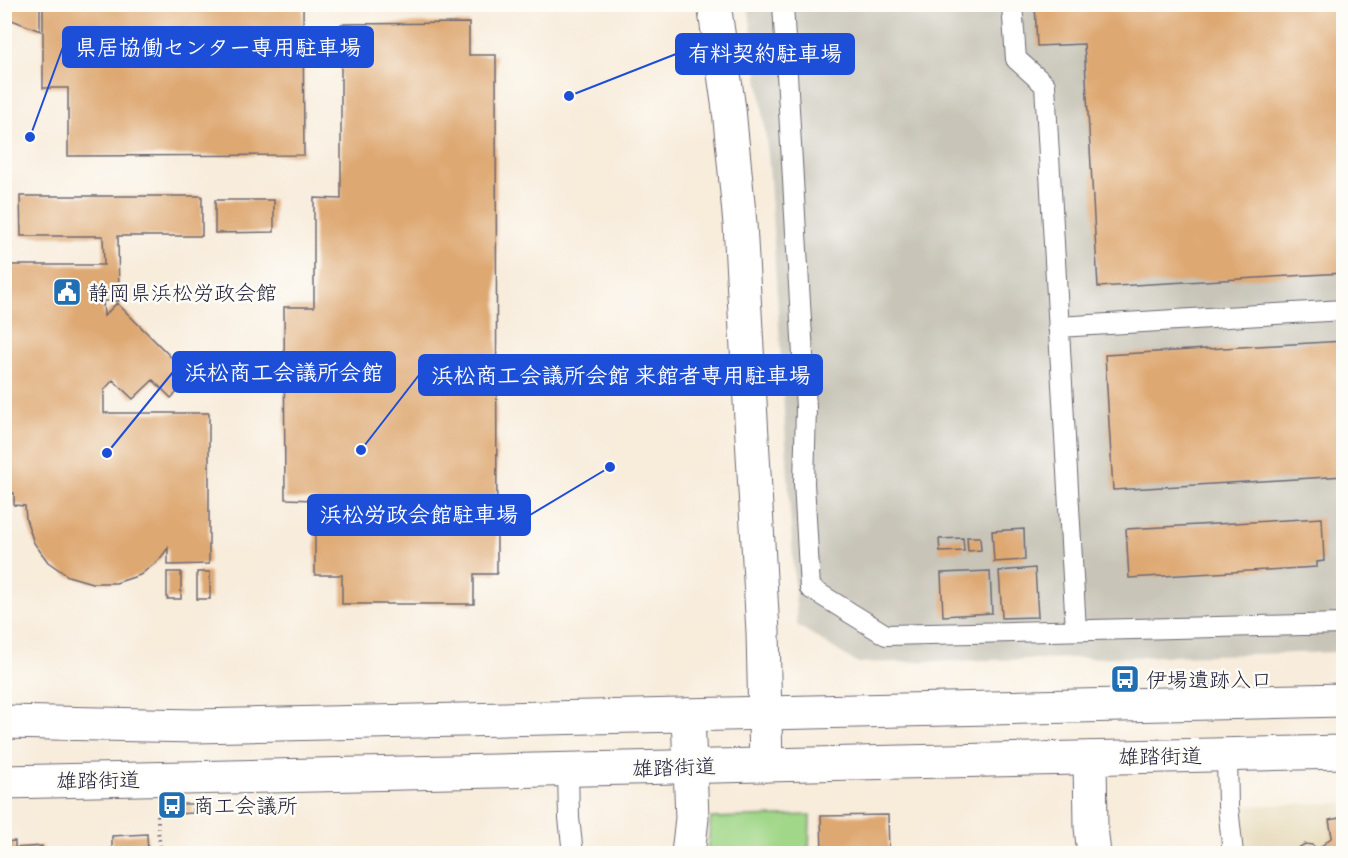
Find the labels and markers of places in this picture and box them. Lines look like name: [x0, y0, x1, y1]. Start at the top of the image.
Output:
callout: 県居協働センター専用駐車場: [63, 27, 373, 67]
callout: 有料契約駐車場: [676, 34, 854, 74]
public building icon: 静岡県浜松労政会館: [51, 276, 83, 308]
place label: 静岡県浜松労政会館: [88, 280, 277, 305]
callout: 浜松商工会議所会館: [173, 352, 395, 392]
callout: 浜松商工会議所会館 来館者専用駐車場: [419, 355, 822, 395]
callout: 浜松労政会館駐車場: [308, 495, 530, 535]
bus stop icon: 伊場遺跡入口: [1109, 663, 1141, 695]
place label: 伊場遺跡入口: [1146, 667, 1272, 692]
bus stop icon: 商工会議所: [156, 789, 188, 821]
place label: 商工会議所: [193, 793, 298, 818]

